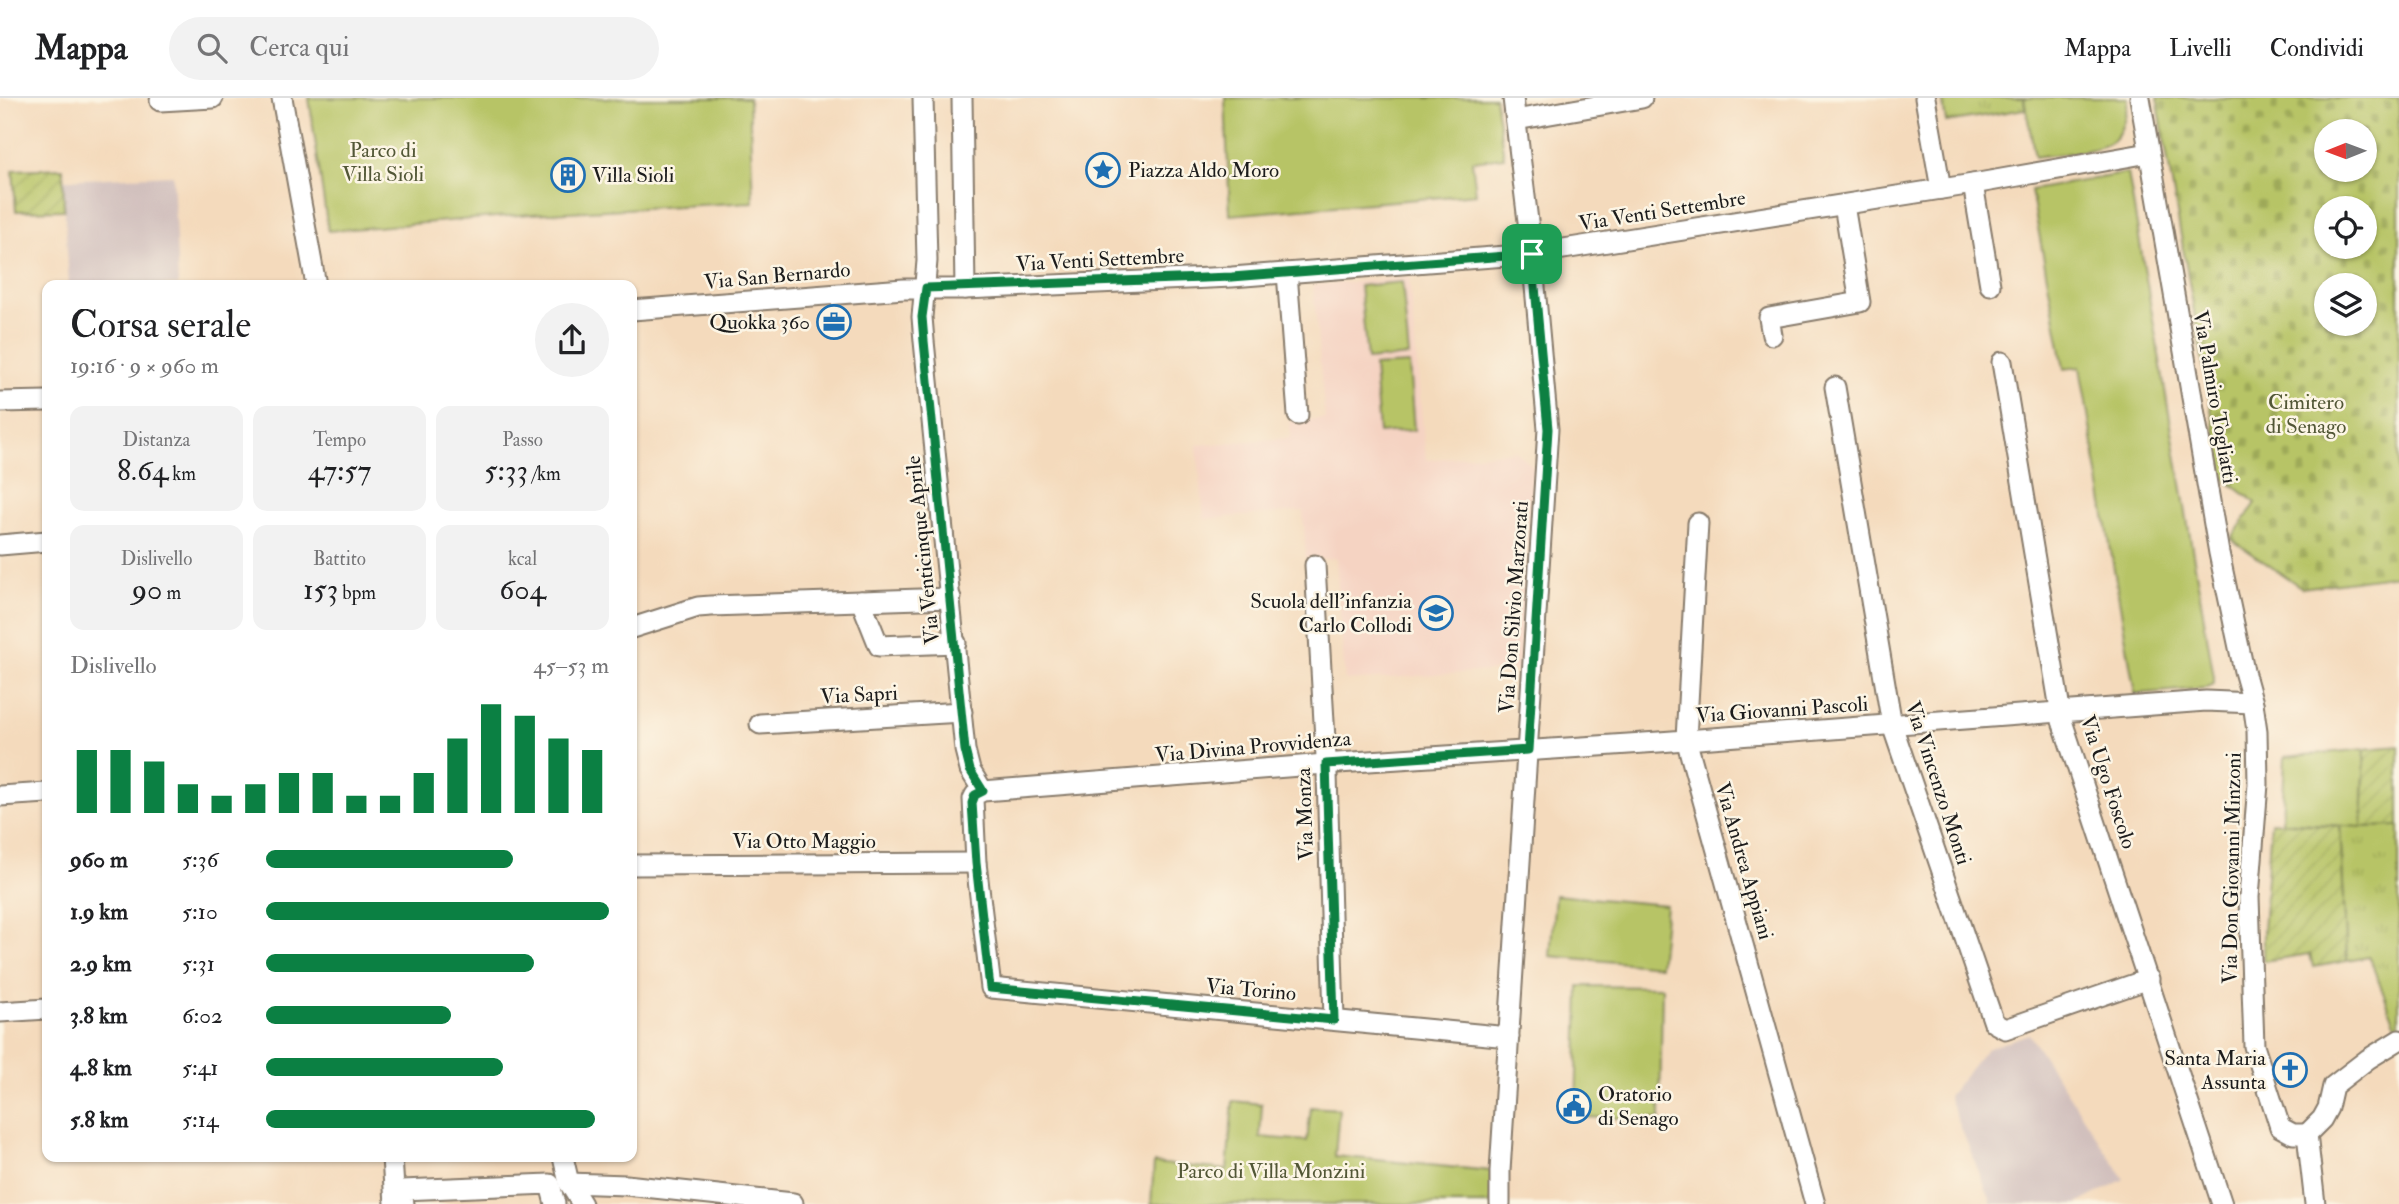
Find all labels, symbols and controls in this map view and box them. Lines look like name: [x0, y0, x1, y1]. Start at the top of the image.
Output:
search box: [169, 17, 659, 80]
text: Mappa: [35, 28, 127, 69]
icon: search: [193, 29, 231, 67]
text: Cerca qui: [249, 32, 349, 64]
text: Mappa: [2064, 33, 2131, 64]
text: Livelli: [2169, 33, 2232, 64]
text: Condividi: [2270, 33, 2364, 64]
north arrow: [2314, 119, 2376, 182]
map controls: [2314, 119, 2377, 336]
park label: Parco di Villa Sioli: [342, 137, 425, 188]
place icon: Piazza Aldo Moro: [1084, 151, 1122, 189]
building icon: Villa Sioli: [549, 156, 587, 194]
place label: Piazza Aldo Moro: [1128, 157, 1279, 184]
place label: Villa Sioli: [592, 162, 675, 189]
street label: Via Venti Settembre: [1577, 184, 1748, 238]
button: locate: [2314, 196, 2377, 259]
pin: [1502, 224, 1562, 284]
icon: arrive: [1513, 235, 1551, 273]
street label: Via Venti Settembre: [1015, 242, 1185, 278]
street label: Via San Bernardo: [703, 256, 851, 296]
button: layers: [2314, 273, 2377, 336]
text: Corsa serale: [70, 301, 251, 349]
button: share: [535, 303, 609, 377]
office icon: Quokka 360: [815, 303, 853, 341]
street label: Via Palmiro Togliatti: [2186, 308, 2244, 486]
place label: Quokka 360: [709, 309, 810, 336]
text: 19:16 · 9 × 960 m: [70, 351, 219, 380]
park label: Cimitero di Senago: [2266, 389, 2346, 440]
text: Distanza: [123, 428, 190, 452]
text: Tempo: [313, 428, 366, 452]
text: Passo: [502, 428, 543, 452]
text: 8.64: [117, 452, 168, 489]
text: 47:57: [308, 452, 371, 489]
text: 5:33: [484, 452, 528, 489]
street label: Via Venticinque Aprile: [900, 454, 946, 646]
text: km: [168, 462, 196, 486]
text: /km: [528, 462, 561, 486]
street label: Via Don Silvio Marzorati: [1493, 499, 1535, 714]
text: Dislivello: [121, 547, 192, 571]
text: Battito: [313, 547, 366, 571]
text: kcal: [508, 547, 537, 571]
text: 90: [132, 571, 163, 608]
text: 153: [303, 571, 338, 608]
text: 604: [499, 571, 546, 608]
text: m: [163, 581, 181, 605]
text: bpm: [338, 581, 376, 605]
place label: Scuola dell'infanzia Carlo Collodi: [1250, 588, 1412, 639]
school or university icon: Scuola dell'infanzia Carlo Collodi: [1417, 594, 1455, 632]
text: Dislivello: [70, 651, 157, 680]
text: 45–53 m: [533, 651, 609, 680]
street label: Via Sapri: [820, 679, 899, 711]
street label: Via Giovanni Pascoli: [1695, 690, 1870, 729]
street label: Via Vincenzo Monti: [1899, 698, 1977, 869]
street label: Via Ugo Foscolo: [2074, 712, 2142, 852]
street label: Via Divina Provvidenza: [1154, 725, 1352, 769]
street label: Via Don Giovanni Minzoni: [2216, 752, 2248, 984]
street label: Via Monza: [1290, 767, 1320, 861]
street label: Via Andrea Appiani: [1709, 779, 1779, 943]
street label: Via Otto Maggio: [732, 828, 876, 855]
text: 960 m: [70, 845, 128, 874]
text: 5:36: [182, 845, 218, 874]
text: 1.9 km: [70, 897, 128, 926]
text: 5:10: [182, 897, 218, 926]
text: 2.9 km: [70, 949, 132, 978]
text: 5:31: [182, 949, 215, 978]
street label: Via Torino: [1205, 973, 1297, 1007]
text: 3.8 km: [70, 1001, 128, 1030]
text: 6:02: [182, 1001, 223, 1030]
place label: Santa Maria Assunta: [2164, 1045, 2266, 1096]
church icon: Santa Maria Assunta: [2271, 1051, 2309, 1089]
text: 4.8 km: [70, 1053, 132, 1082]
text: 5:41: [182, 1053, 218, 1082]
place label: Oratorio di Senago: [1598, 1081, 1679, 1132]
public building icon: Oratorio di Senago: [1555, 1087, 1593, 1125]
text: 5.8 km: [70, 1105, 129, 1134]
text: 5:14: [182, 1105, 218, 1134]
park label: Parco di Villa Monzini: [1177, 1158, 1366, 1185]

